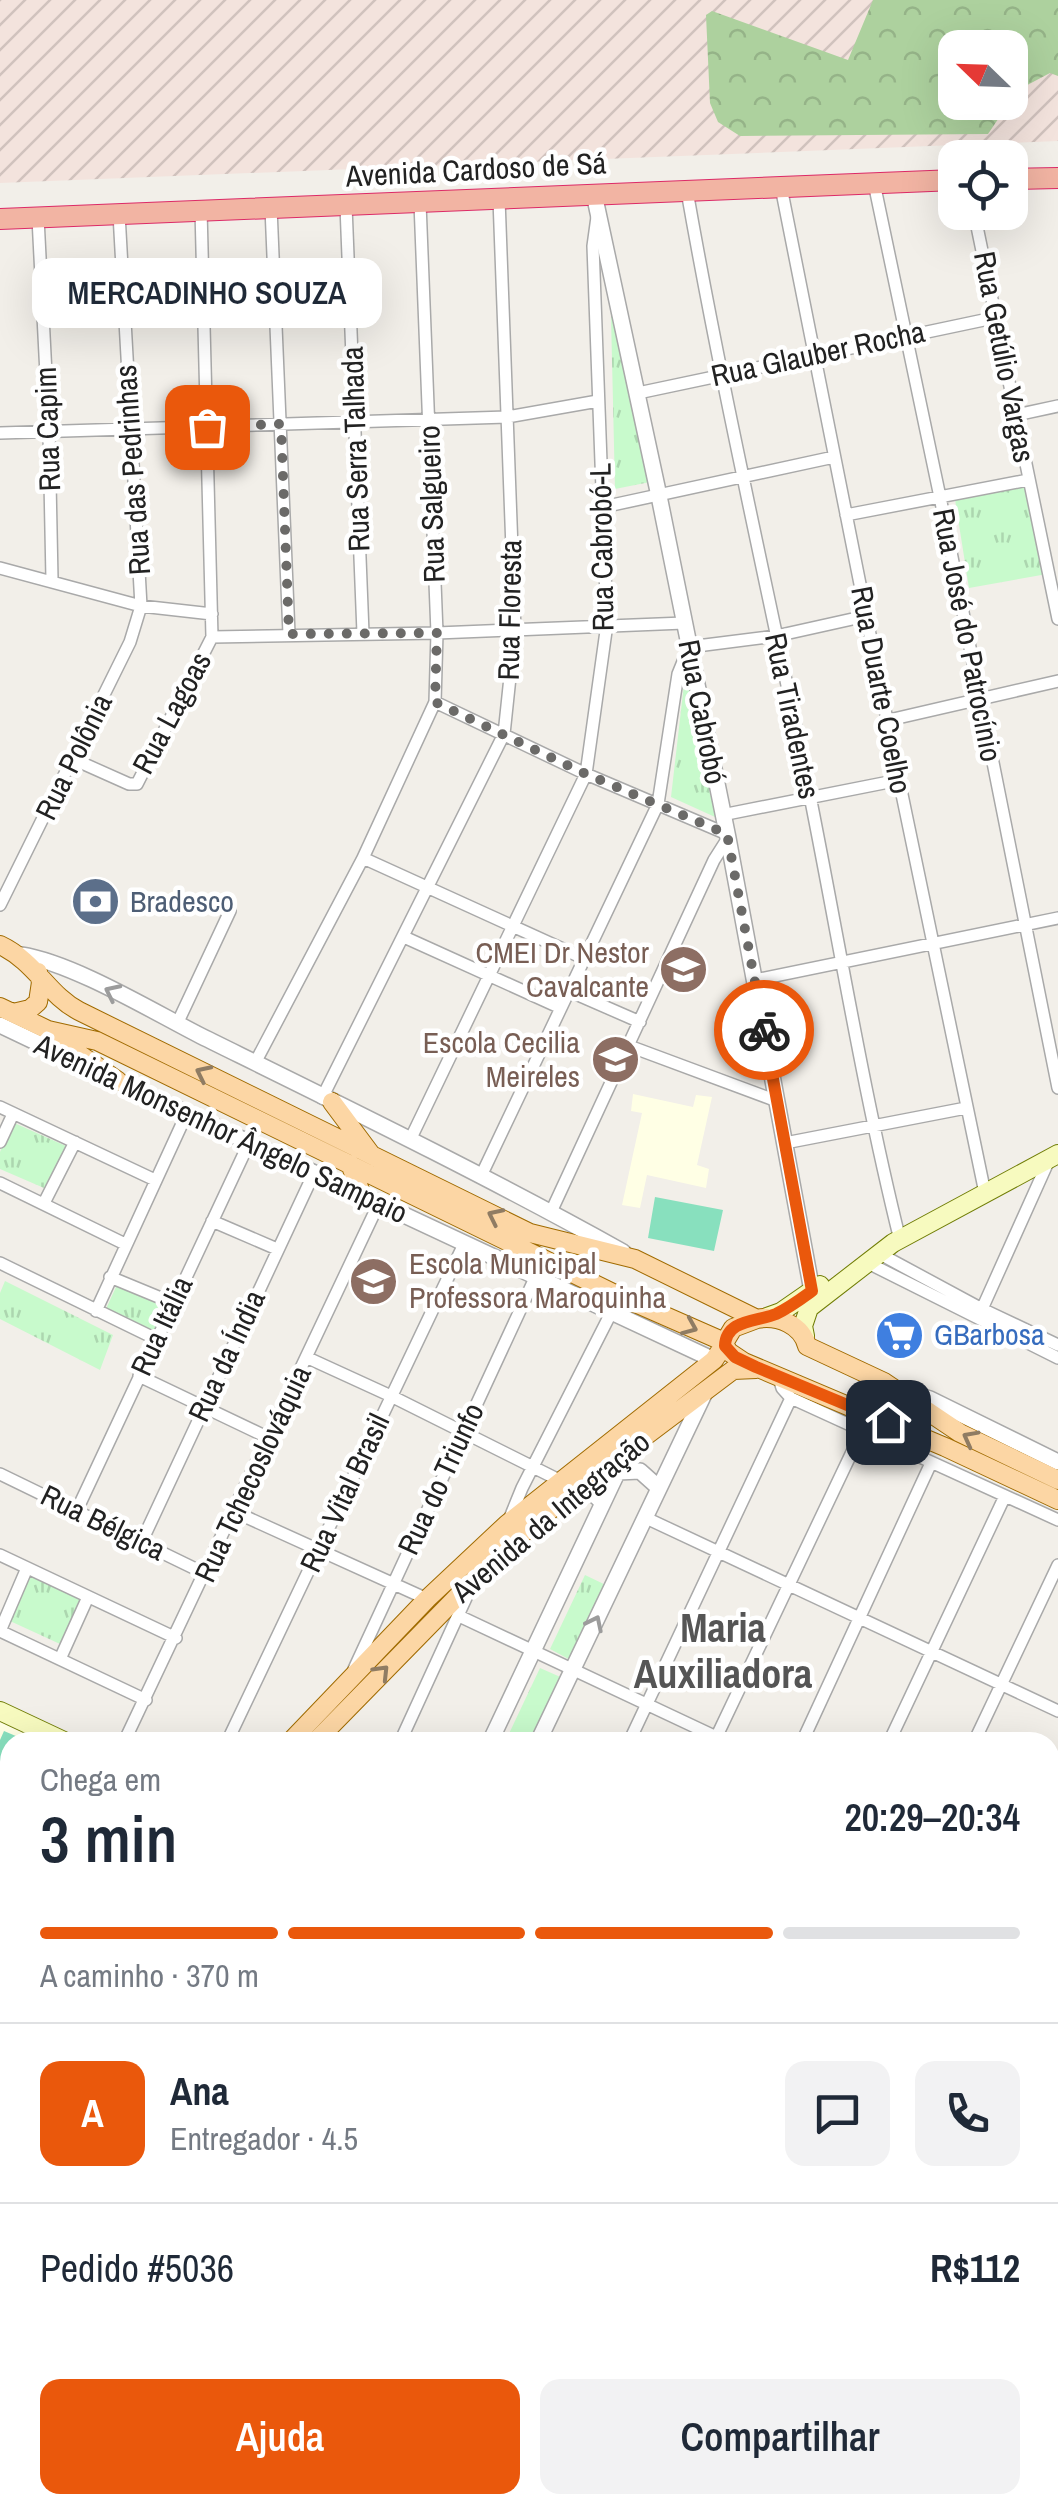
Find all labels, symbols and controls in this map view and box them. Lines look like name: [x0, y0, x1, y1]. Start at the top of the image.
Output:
north arrow: [938, 30, 1028, 120]
map controls: [938, 30, 1028, 230]
button: locate: [938, 140, 1028, 230]
street label: Avenida Cardoso de Sá: [344, 142, 608, 196]
street label: Rua Getúlio Vargas: [965, 248, 1045, 466]
callout: MERCADINHO SOUZA: [32, 257, 382, 327]
text: MERCADINHO SOUZA: [68, 271, 346, 314]
street label: Rua Glauber Rocha: [707, 311, 929, 395]
street label: Rua Serra Talhada: [331, 345, 379, 552]
street label: Rua das Pedrinhas: [105, 364, 159, 577]
street label: Rua Capim: [25, 366, 69, 492]
pin: [165, 385, 250, 470]
icon: bag: [180, 400, 235, 455]
street label: Rua Salgueiro: [408, 425, 454, 583]
street label: Rua Cabrobó-L: [580, 462, 622, 631]
street label: Rua José do Patrocínio: [924, 505, 1012, 765]
street label: Rua Floresta: [488, 539, 530, 681]
street label: Rua Duarte Coelho: [842, 583, 922, 797]
street label: Rua Tiradentes: [756, 629, 830, 802]
street label: Rua Cabrobó: [669, 636, 737, 787]
street label: Rua Lagoas: [122, 645, 220, 780]
street label: Rua Polônia: [25, 687, 121, 826]
bank icon: Bradesco: [69, 876, 121, 928]
place label: Bradesco: [130, 881, 234, 921]
place label: CMEI Dr Nestor Cavalcante: [475, 932, 650, 1006]
school or university icon: CMEI Dr Nestor Cavalcante: [658, 944, 710, 996]
courier: [714, 980, 814, 1080]
one-way arrow: [104, 985, 122, 1004]
icon: bike: [737, 1003, 792, 1058]
place label: Escola Cecilia Meireles: [423, 1022, 580, 1096]
street label: Avenida Monsenhor Ângelo Sampaio: [28, 1024, 414, 1232]
school or university icon: Escola Cecilia Meireles: [589, 1034, 641, 1086]
one-way arrow: [196, 1065, 214, 1085]
one-way arrow: [487, 1208, 505, 1228]
place label: Escola Municipal Professora Maroquinha: [409, 1243, 666, 1317]
school or university icon: Escola Municipal Professora Maroquinha: [348, 1255, 400, 1307]
street label: Rua Itália: [121, 1269, 202, 1382]
street label: Rua da Índia: [178, 1283, 274, 1428]
supermarket icon: GBarbosa: [873, 1309, 925, 1361]
place label: GBarbosa: [934, 1314, 1045, 1354]
one-way arrow: [680, 1315, 698, 1335]
street label: Rua Tchecoslováquia: [184, 1358, 320, 1588]
pin: [846, 1380, 931, 1465]
icon: home: [861, 1395, 916, 1450]
street label: Rua do Triunfo: [388, 1396, 493, 1561]
street label: Rua Vital Brasil: [290, 1407, 398, 1578]
street label: Avenida da Integração: [442, 1421, 658, 1612]
one-way arrow: [963, 1431, 981, 1450]
street label: Rua Bélgica: [34, 1475, 173, 1570]
district label: Maria Auxiliadora: [634, 1601, 812, 1700]
one-way arrow: [583, 1615, 603, 1633]
one-way arrow: [371, 1665, 389, 1683]
text: Chega em: [40, 1758, 161, 1801]
text: 20:29–20:34: [844, 1792, 1020, 1843]
text: 3 min: [40, 1795, 177, 1882]
text: A caminho · 370 m: [40, 1954, 259, 1997]
button: chat: [785, 2061, 890, 2166]
button: phone: [915, 2061, 1020, 2166]
text: Ana: [170, 2066, 229, 2117]
text: A: [81, 2088, 104, 2139]
text: Entregador · 4.5: [170, 2117, 358, 2160]
text: Pedido #5036: [40, 2243, 234, 2294]
text: R$112: [930, 2243, 1020, 2294]
button: Ajuda: [40, 2379, 520, 2494]
button: Compartilhar: [540, 2379, 1020, 2494]

